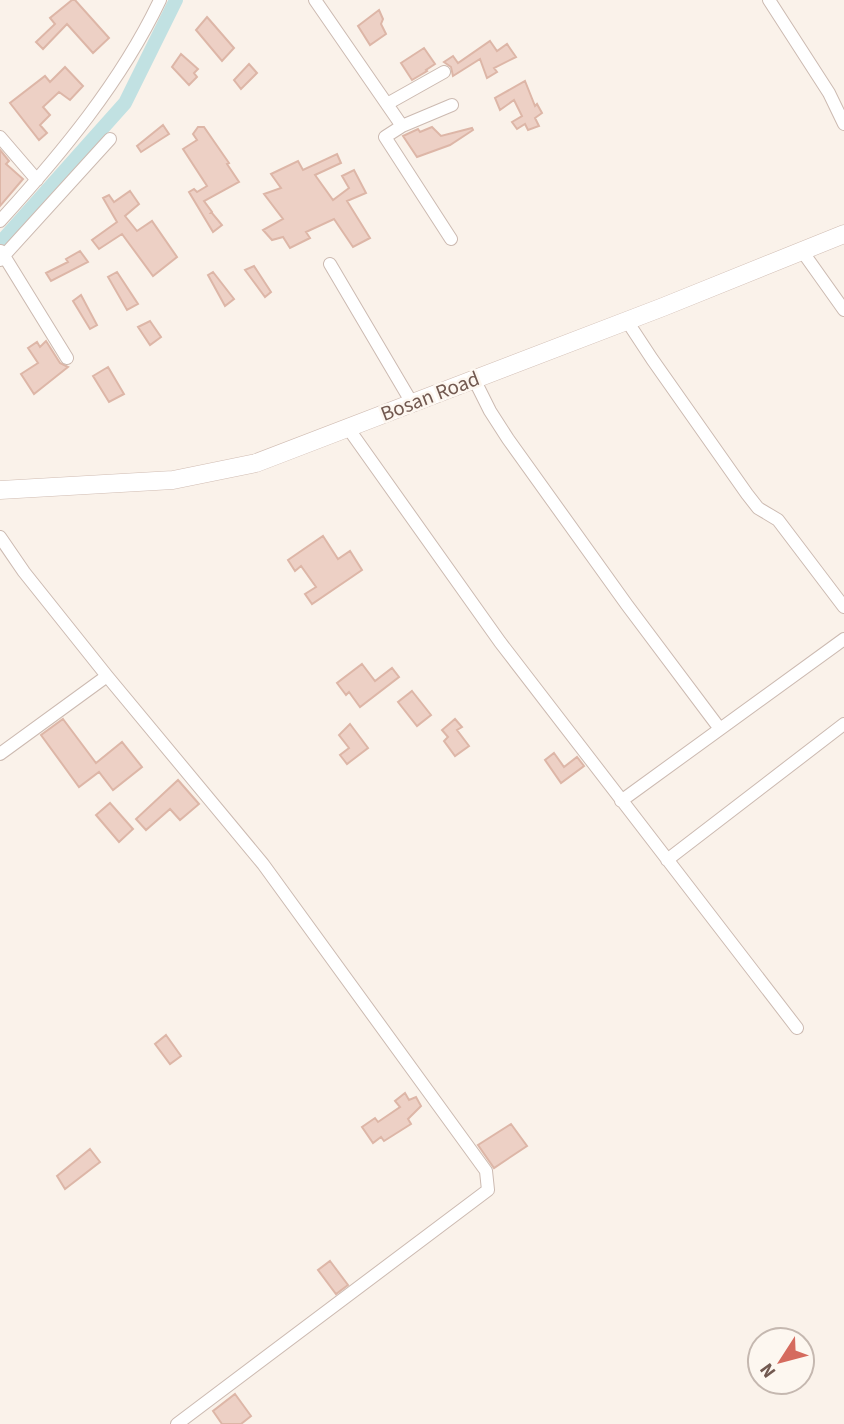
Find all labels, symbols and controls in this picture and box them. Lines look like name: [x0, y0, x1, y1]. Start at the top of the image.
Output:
street label: Bosan Road: [376, 363, 484, 429]
north arrow: [746, 1326, 816, 1396]
text: N: [754, 1357, 783, 1383]

